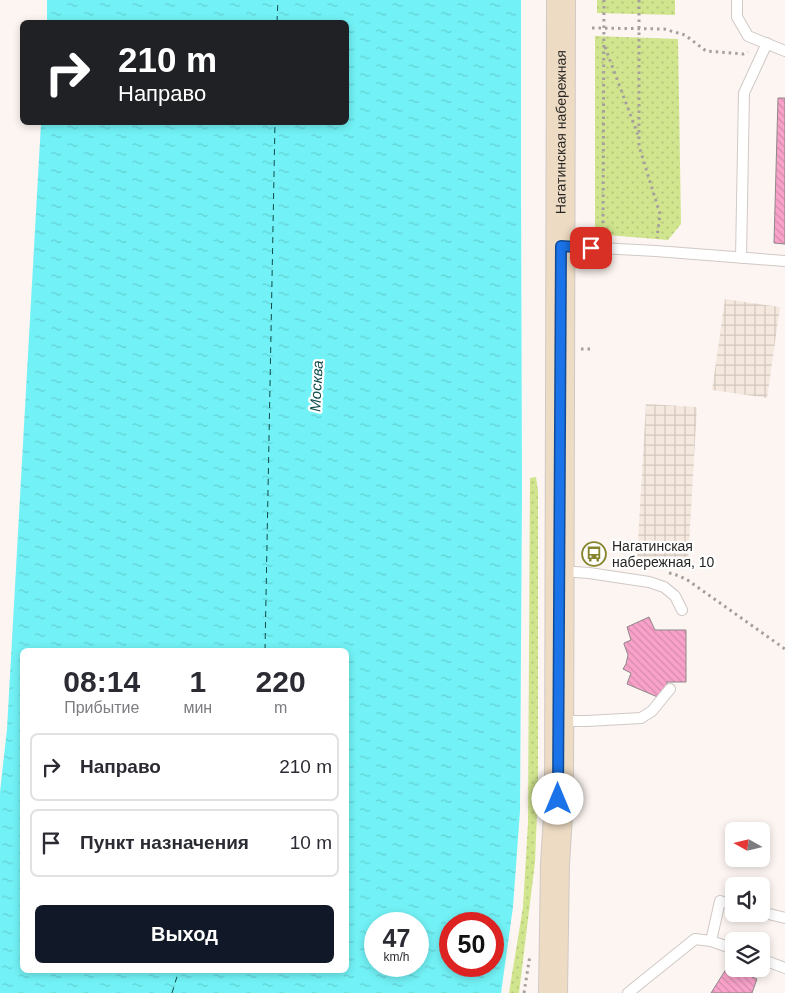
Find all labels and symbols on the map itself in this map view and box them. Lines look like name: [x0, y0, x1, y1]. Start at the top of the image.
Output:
street label: Нагатинская набережная: [552, 50, 569, 214]
pin: [570, 227, 612, 269]
water label: Москва: [306, 360, 326, 412]
place label: Нагатинская набережная, 10: [612, 538, 715, 570]
bus stop icon: Нагатинская набережная, 10: [581, 541, 607, 567]
position arrow: [531, 772, 583, 824]
north arrow: [725, 822, 770, 868]
speed limit sign: 50: [439, 912, 504, 977]

